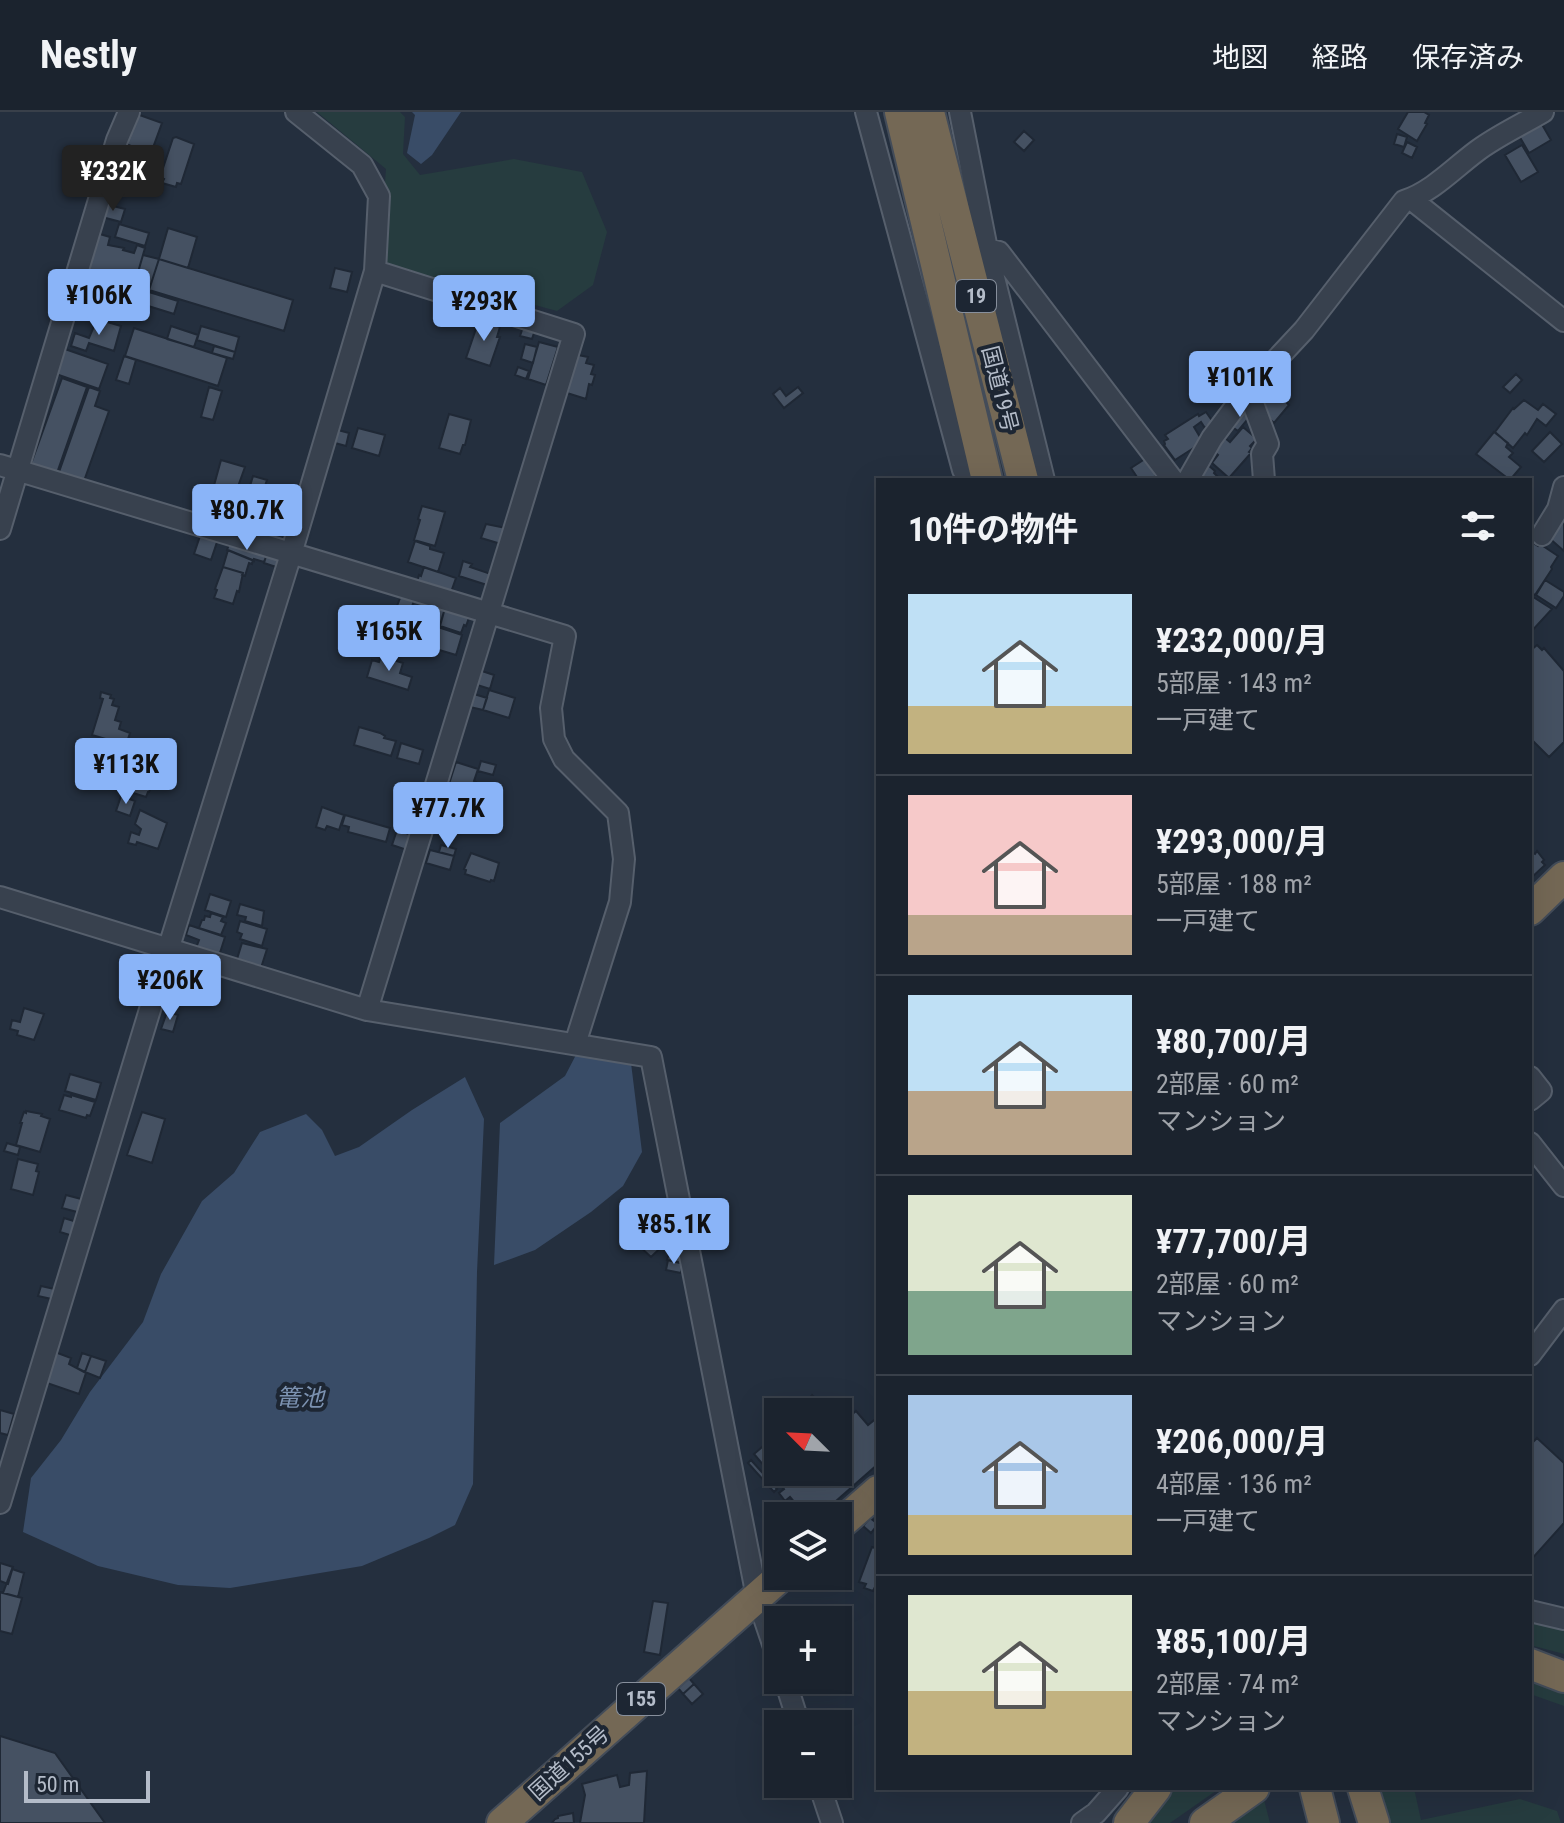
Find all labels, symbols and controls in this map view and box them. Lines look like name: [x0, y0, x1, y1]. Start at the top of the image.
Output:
text: Nestly: [40, 33, 137, 77]
text: 地図: [1212, 41, 1268, 74]
text: 経路: [1312, 41, 1368, 74]
text: 保存済み: [1412, 41, 1524, 74]
pin: ¥232K: [57, 145, 169, 213]
text: ¥232K: [80, 156, 146, 186]
pin: ¥106K: [43, 269, 155, 337]
pin: ¥293K: [428, 275, 540, 343]
text: ¥106K: [66, 280, 132, 310]
road number: 19: [956, 280, 996, 312]
text: ¥293K: [451, 286, 517, 316]
street label: 国道19号: [977, 343, 1023, 435]
pin: ¥101K: [1184, 351, 1296, 419]
text: ¥101K: [1207, 362, 1273, 392]
pin: ¥80.7K: [182, 484, 312, 552]
text: ¥80.7K: [210, 495, 284, 525]
icon: filters: [1456, 504, 1500, 548]
text: 10件の物件: [908, 509, 1078, 549]
pin: ¥165K: [333, 605, 445, 673]
text: ¥165K: [356, 616, 422, 646]
text: ¥232,000/月: [1156, 620, 1329, 660]
icon: home: [972, 626, 1068, 722]
text: 5部屋 · 143 m²: [1156, 668, 1312, 698]
text: 一戸建て: [1156, 705, 1260, 735]
pin: ¥113K: [70, 738, 182, 806]
text: ¥113K: [93, 749, 159, 779]
pin: ¥77.7K: [383, 782, 513, 850]
text: ¥77.7K: [411, 793, 485, 823]
text: ¥293,000/月: [1156, 821, 1329, 861]
icon: home: [972, 827, 1068, 923]
text: 5部屋 · 188 m²: [1156, 869, 1312, 899]
text: 一戸建て: [1156, 906, 1260, 936]
pin: ¥206K: [114, 954, 226, 1022]
text: ¥206K: [137, 965, 203, 995]
text: ¥80,700/月: [1156, 1021, 1312, 1061]
icon: home: [972, 1027, 1068, 1123]
text: 2部屋 · 60 m²: [1156, 1069, 1299, 1099]
text: マンション: [1156, 1106, 1286, 1136]
pin: ¥85.1K: [609, 1198, 739, 1266]
text: ¥85.1K: [637, 1209, 711, 1239]
text: ¥77,700/月: [1156, 1221, 1312, 1261]
icon: home: [972, 1227, 1068, 1323]
text: 2部屋 · 60 m²: [1156, 1269, 1299, 1299]
text: マンション: [1156, 1306, 1286, 1336]
water label: 篭池: [276, 1384, 326, 1412]
north arrow: [764, 1398, 852, 1486]
map controls: [764, 1398, 852, 1798]
text: ¥206,000/月: [1156, 1421, 1329, 1461]
icon: home: [972, 1427, 1068, 1523]
text: 4部屋 · 136 m²: [1156, 1469, 1312, 1499]
button: layers: [764, 1502, 852, 1590]
text: 一戸建て: [1156, 1506, 1260, 1536]
button: +: [764, 1606, 852, 1694]
text: ¥85,100/月: [1156, 1621, 1312, 1661]
icon: home: [972, 1627, 1068, 1723]
text: 2部屋 · 74 m²: [1156, 1669, 1299, 1699]
road number: 155: [617, 1683, 665, 1715]
text: マンション: [1156, 1706, 1286, 1736]
button: −: [764, 1710, 852, 1798]
street label: 国道155号: [524, 1721, 614, 1805]
scale bar: [24, 1767, 150, 1803]
text: 50 m: [36, 1772, 79, 1797]

